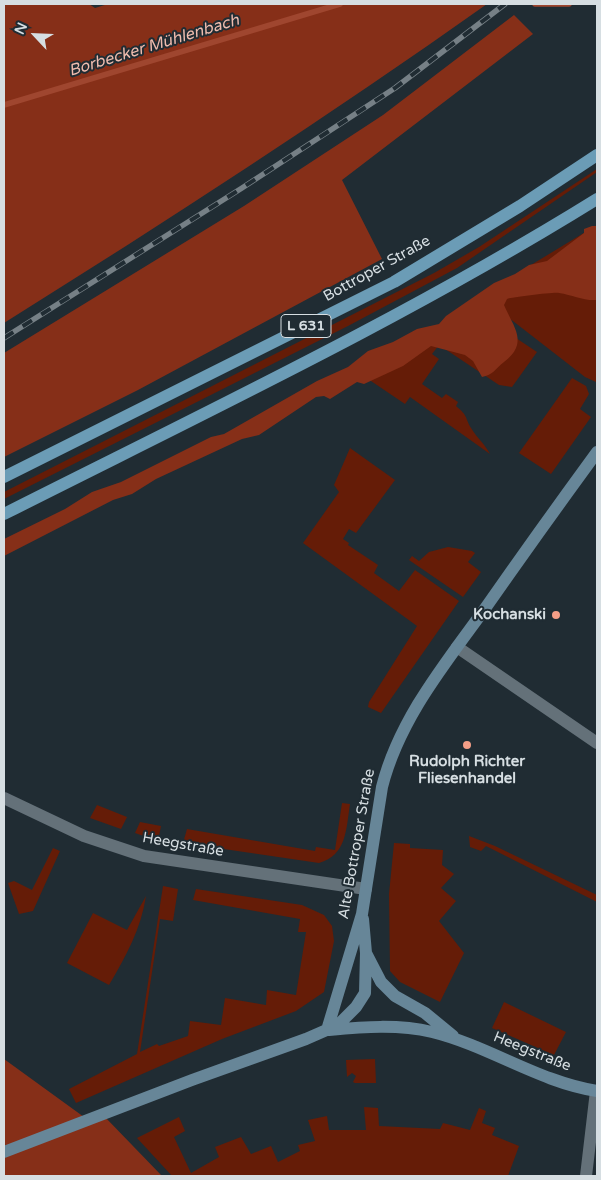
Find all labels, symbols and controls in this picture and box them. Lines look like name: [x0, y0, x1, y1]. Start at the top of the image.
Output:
north arrow: [10, 10, 60, 60]
water label: Borbecker Mühlenbach: [66, 11, 242, 81]
text: N: [11, 20, 31, 37]
street label: Bottroper Straße: [320, 232, 434, 306]
road number: L 631: [281, 314, 331, 338]
place label: Kochanski: [473, 606, 546, 624]
marker: Kochanski: [550, 609, 562, 621]
marker: Rudolph Richter Fliesenhandel: [461, 739, 473, 751]
place label: Rudolph Richter Fliesenhandel: [409, 753, 525, 788]
street label: Alte Bottroper Straße: [335, 767, 379, 921]
street label: Heegstraße: [141, 829, 225, 861]
street label: Heegstraße: [491, 1028, 573, 1076]

